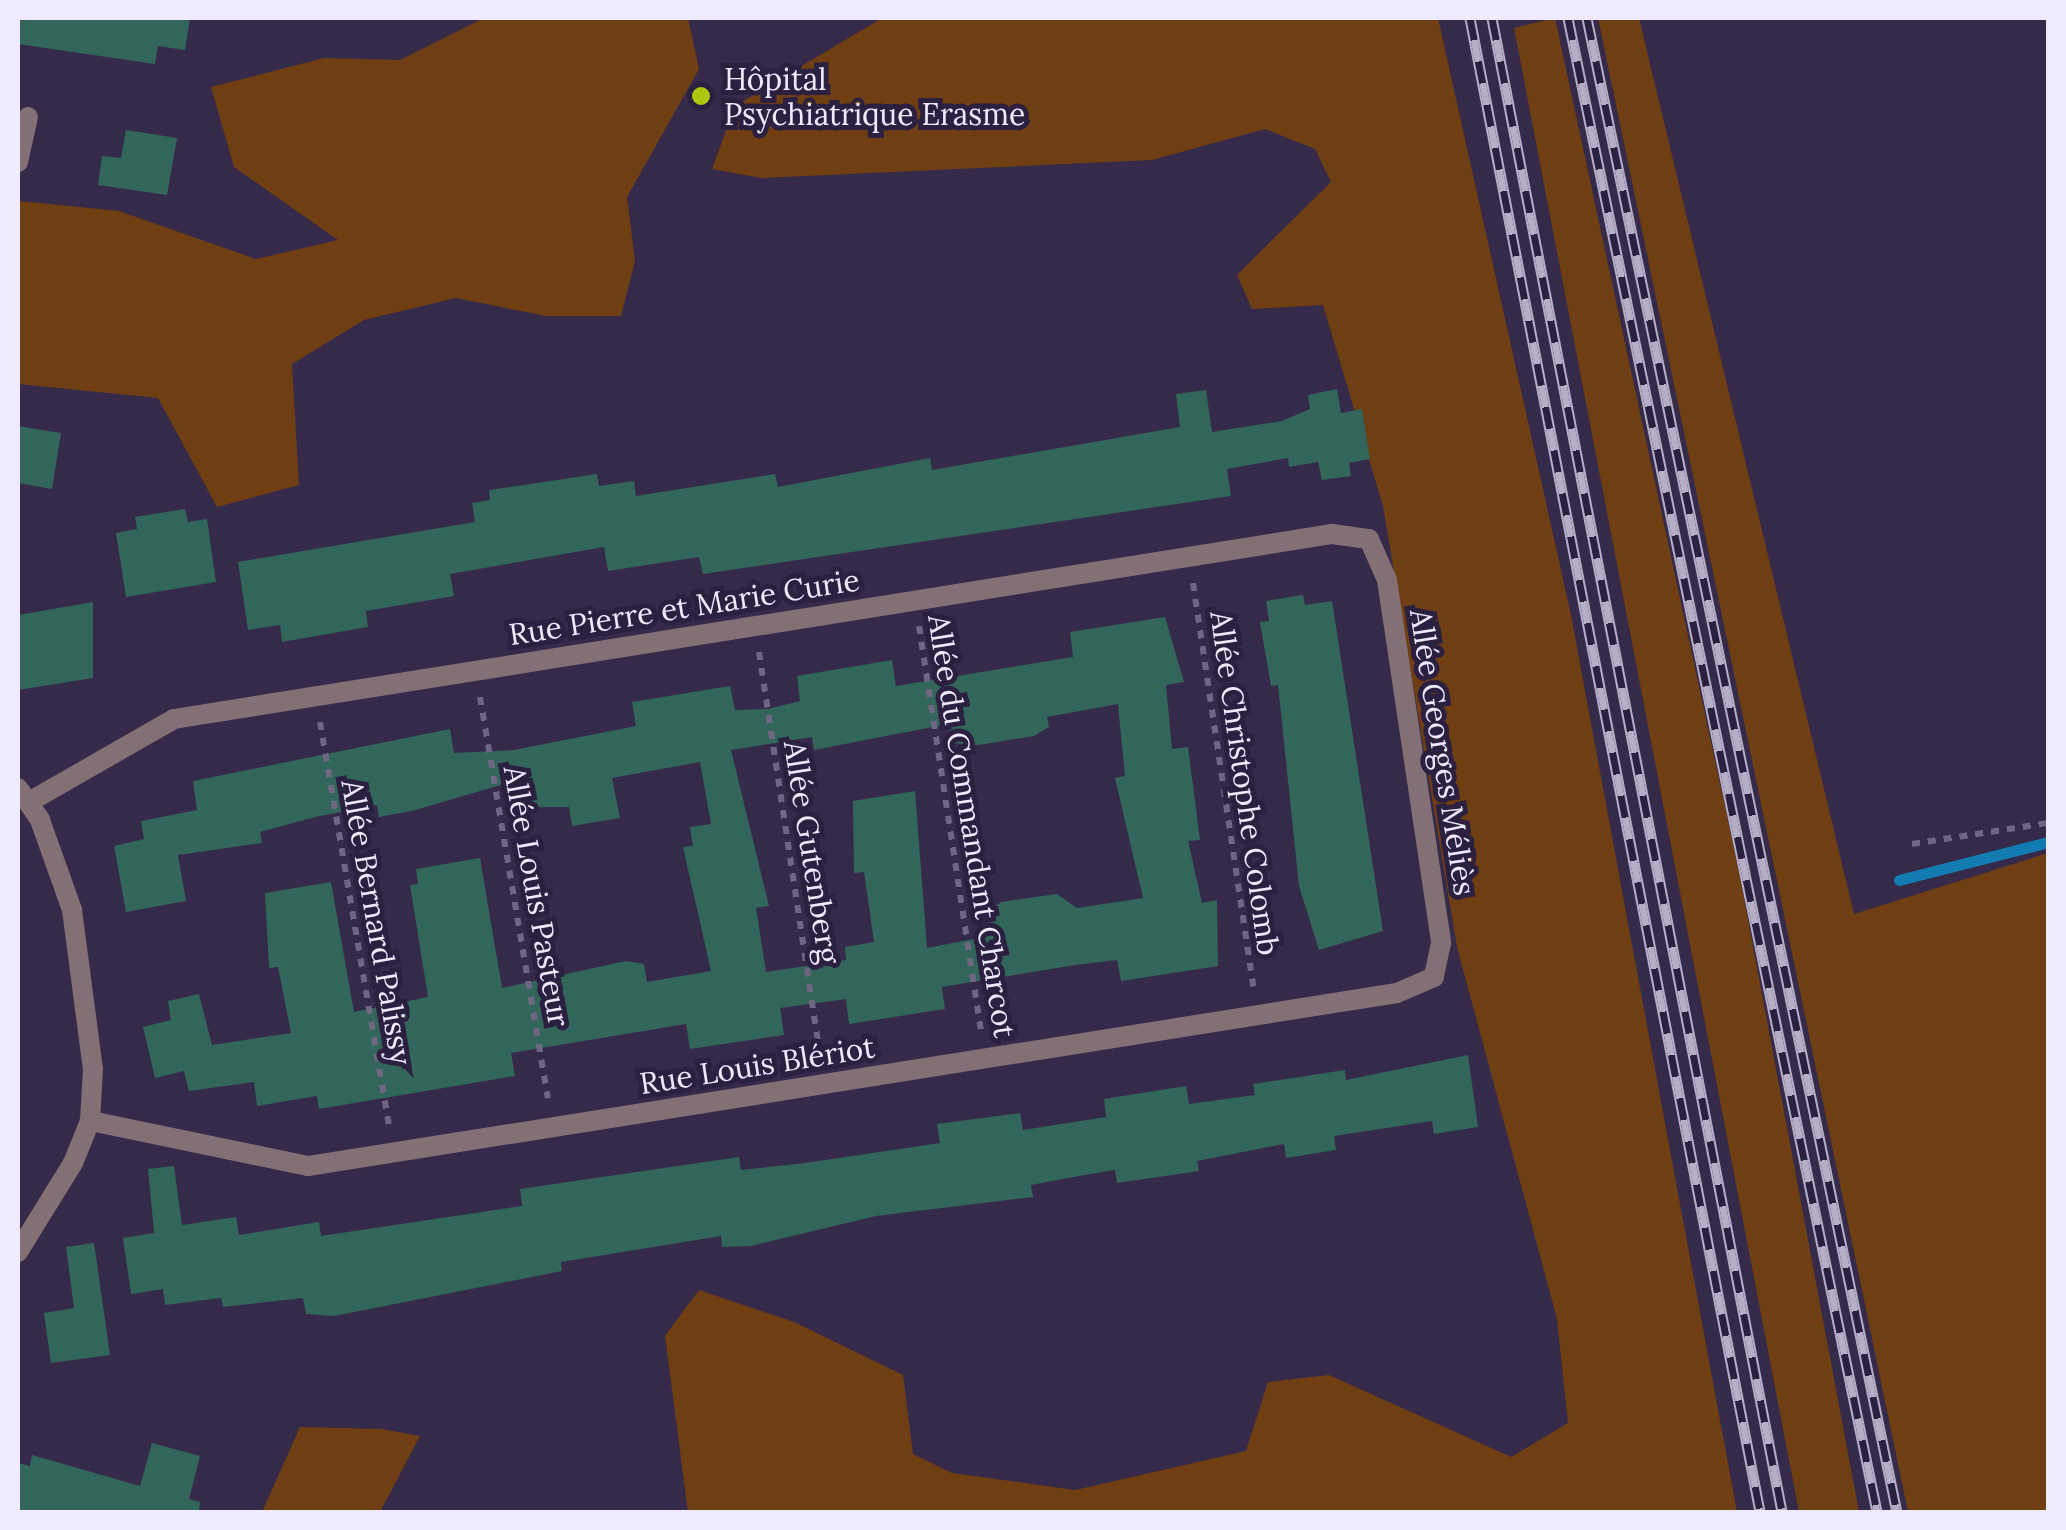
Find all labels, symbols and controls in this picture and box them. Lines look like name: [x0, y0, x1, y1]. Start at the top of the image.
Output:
place label: Hôpital Psychiatrique Erasme: [724, 61, 1025, 132]
marker: Hôpital Psychiatrique Erasme: [688, 83, 714, 109]
street label: Rue Pierre et Marie Curie: [506, 562, 862, 652]
street label: Allée Georges Méliès: [1403, 606, 1483, 898]
street label: Allée Christophe Colomb: [1203, 609, 1287, 957]
street label: Allée du Commandant Charcot: [921, 612, 1023, 1040]
street label: Allée Gutenberg: [777, 738, 847, 966]
street label: Allée Louis Pasteur: [496, 763, 578, 1029]
street label: Allée Bernard Palissy: [334, 776, 420, 1068]
street label: Rue Louis Blériot: [637, 1029, 877, 1101]

